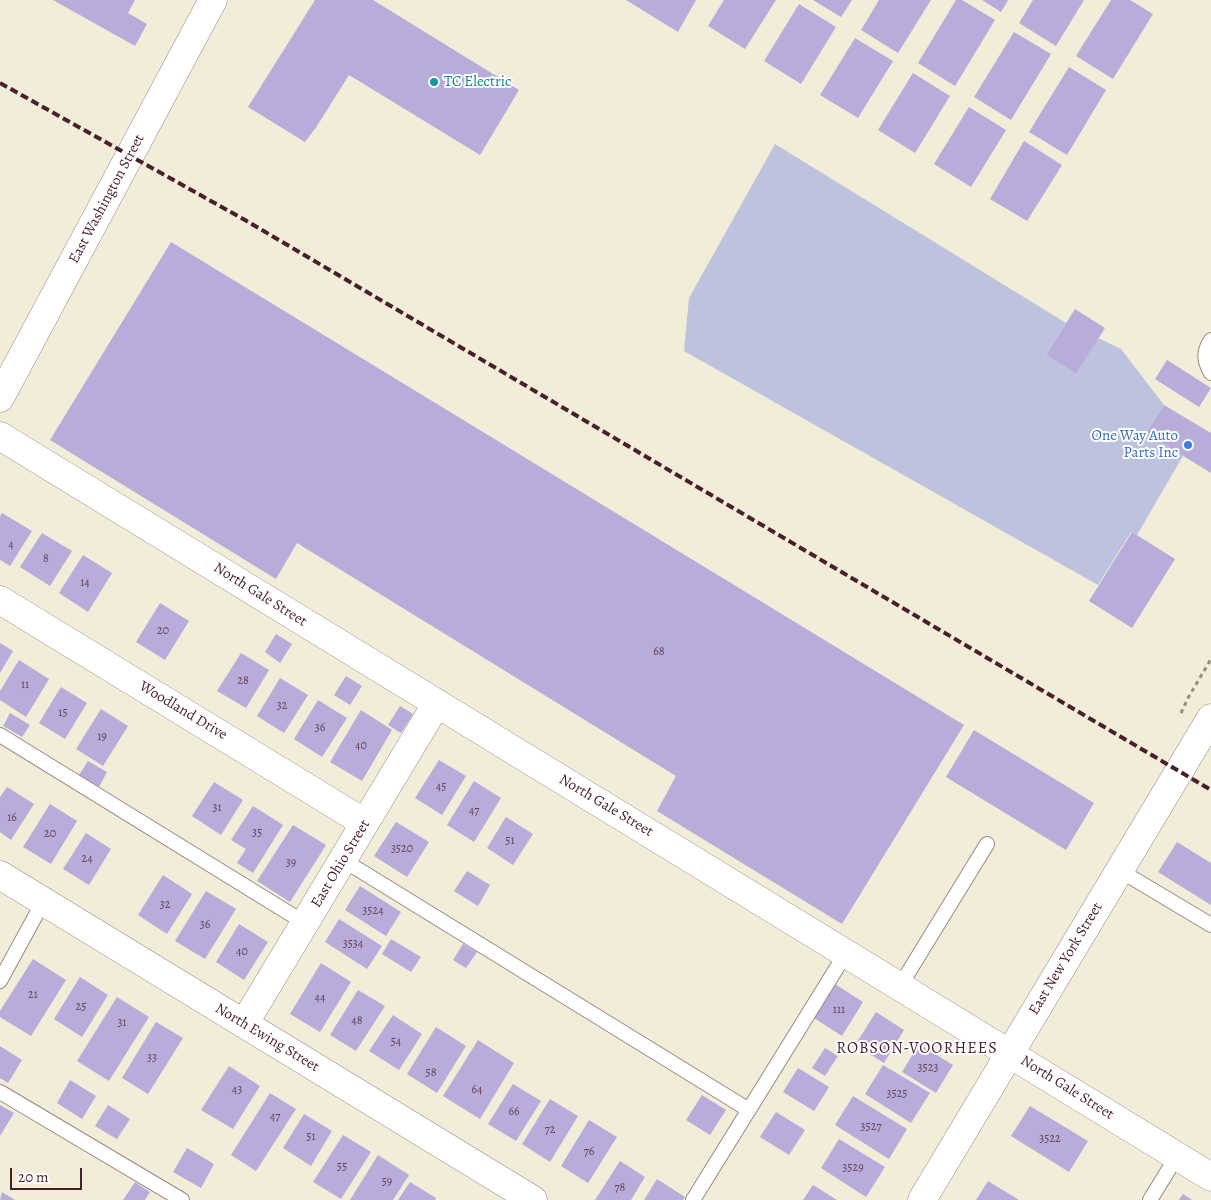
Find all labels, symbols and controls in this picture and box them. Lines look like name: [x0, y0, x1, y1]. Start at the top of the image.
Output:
place label: TC Electric: [444, 73, 511, 91]
marker: TC Electric: [428, 76, 440, 88]
street label: East Washington Street: [65, 131, 149, 267]
place label: One Way Auto Parts Inc: [1092, 427, 1178, 462]
marker: One Way Auto Parts Inc: [1182, 439, 1194, 451]
house number: 4: [8, 538, 14, 552]
house number: 8: [43, 552, 49, 566]
street label: North Gale Street: [210, 559, 310, 631]
house number: 14: [80, 576, 90, 590]
house number: 20: [157, 624, 169, 638]
house number: 68: [653, 645, 665, 659]
house number: 28: [237, 674, 249, 688]
house number: 11: [21, 678, 29, 692]
street label: Woodland Drive: [136, 678, 230, 744]
house number: 32: [277, 699, 287, 713]
house number: 15: [58, 706, 68, 720]
house number: 36: [315, 721, 325, 735]
house number: 19: [97, 730, 107, 744]
house number: 40: [355, 739, 367, 753]
street label: North Gale Street: [556, 771, 656, 841]
house number: 45: [436, 780, 446, 794]
house number: 31: [212, 801, 222, 815]
house number: 47: [469, 804, 479, 818]
house number: 16: [7, 811, 17, 825]
street label: East Ohio Street: [308, 817, 374, 911]
house number: 35: [252, 826, 262, 840]
house number: 20: [44, 827, 56, 841]
house number: 51: [505, 834, 515, 848]
house number: 3520: [391, 842, 413, 856]
house number: 24: [81, 852, 93, 866]
house number: 39: [286, 856, 296, 870]
house number: 32: [160, 898, 170, 912]
street label: East New York Street: [1025, 899, 1107, 1019]
house number: 3524: [362, 904, 384, 918]
house number: 36: [200, 918, 210, 932]
house number: 3534: [343, 937, 363, 951]
house number: 40: [236, 945, 248, 959]
house number: 21: [28, 988, 38, 1002]
house number: 44: [315, 991, 325, 1005]
house number: 25: [76, 1000, 86, 1014]
street label: North Ewing Street: [212, 1000, 322, 1076]
house number: 111: [833, 1003, 845, 1017]
house number: 48: [351, 1014, 363, 1028]
house number: 31: [117, 1016, 127, 1030]
house number: 54: [391, 1035, 401, 1049]
district label: ROBSON-VOORHEES: [834, 1039, 1000, 1059]
house number: 33: [147, 1051, 157, 1065]
street label: North Gale Street: [1017, 1052, 1117, 1124]
house number: 3523: [918, 1061, 938, 1075]
house number: 58: [426, 1066, 436, 1080]
house number: 43: [232, 1083, 242, 1097]
house number: 64: [472, 1083, 482, 1097]
house number: 3525: [886, 1087, 908, 1101]
house number: 66: [508, 1105, 520, 1119]
house number: 47: [270, 1110, 280, 1124]
house number: 3527: [861, 1120, 881, 1134]
house number: 72: [545, 1123, 555, 1137]
house number: 51: [306, 1130, 316, 1144]
house number: 3522: [1039, 1132, 1061, 1146]
house number: 76: [584, 1145, 594, 1159]
scale bar: [12, 1158, 85, 1190]
house number: 55: [337, 1160, 347, 1174]
house number: 3529: [842, 1161, 864, 1175]
text: 20 m: [18, 1167, 49, 1187]
house number: 59: [382, 1175, 392, 1189]
house number: 78: [615, 1181, 625, 1195]

